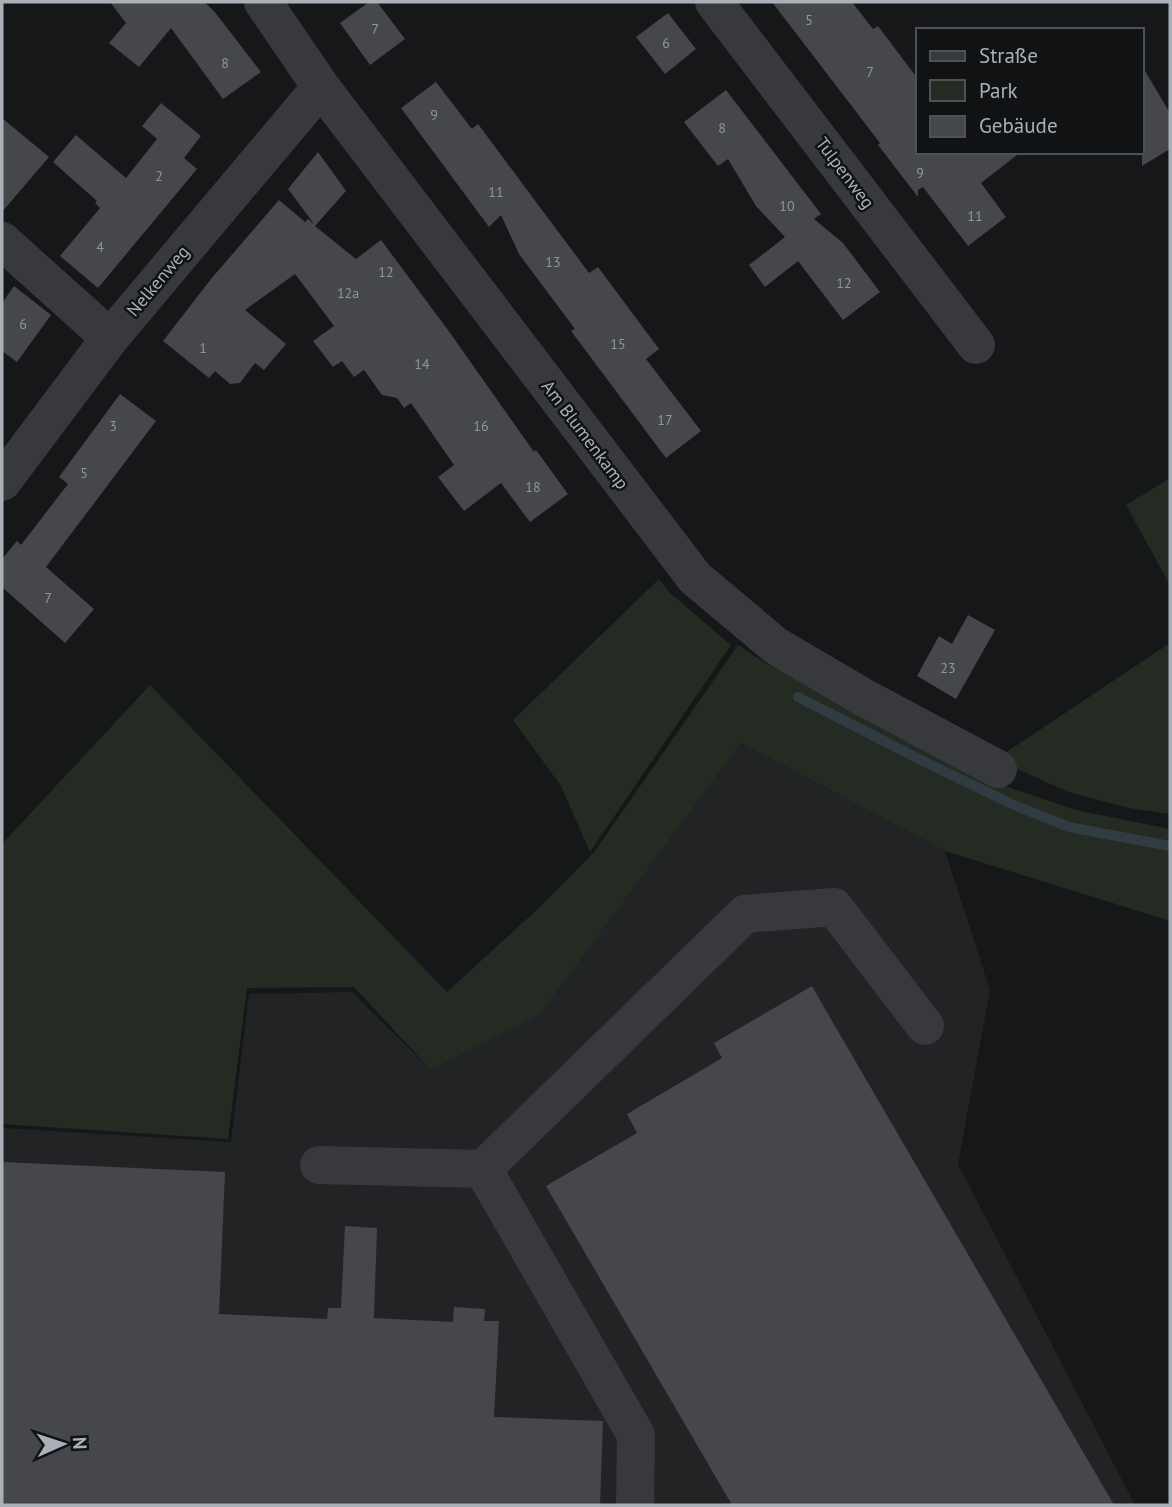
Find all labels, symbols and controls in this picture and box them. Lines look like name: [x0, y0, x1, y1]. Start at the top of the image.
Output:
house number: 5: [805, 11, 813, 29]
house number: 7: [371, 20, 379, 38]
legend: [916, 28, 1144, 154]
house number: 6: [662, 34, 670, 52]
text: Straße: [979, 42, 1038, 69]
house number: 8: [221, 54, 229, 72]
house number: 7: [866, 63, 874, 81]
text: Park: [979, 77, 1018, 104]
house number: 9: [430, 106, 438, 124]
text: Gebäude: [979, 112, 1058, 139]
house number: 8: [718, 119, 726, 137]
street label: Tulpenweg: [811, 132, 880, 213]
house number: 9: [916, 164, 924, 182]
house number: 2: [155, 167, 163, 185]
house number: 11: [488, 183, 504, 201]
house number: 10: [779, 197, 795, 215]
house number: 11: [967, 207, 983, 225]
house number: 4: [96, 238, 104, 256]
street label: Nelkenweg: [121, 241, 194, 321]
house number: 13: [545, 253, 561, 271]
house number: 12: [378, 263, 394, 281]
house number: 12: [836, 274, 852, 292]
house number: 12a: [337, 284, 359, 302]
house number: 6: [19, 315, 27, 333]
house number: 15: [610, 335, 626, 353]
house number: 1: [199, 339, 207, 357]
house number: 14: [414, 355, 430, 373]
street label: Am Blumenkamp: [537, 375, 634, 494]
house number: 17: [657, 411, 673, 429]
house number: 3: [109, 417, 117, 435]
house number: 16: [473, 417, 489, 435]
house number: 5: [80, 464, 88, 482]
house number: 18: [525, 478, 541, 496]
house number: 7: [44, 589, 52, 607]
house number: 23: [940, 659, 956, 677]
north arrow: [28, 1409, 98, 1479]
text: N: [68, 1436, 92, 1450]

